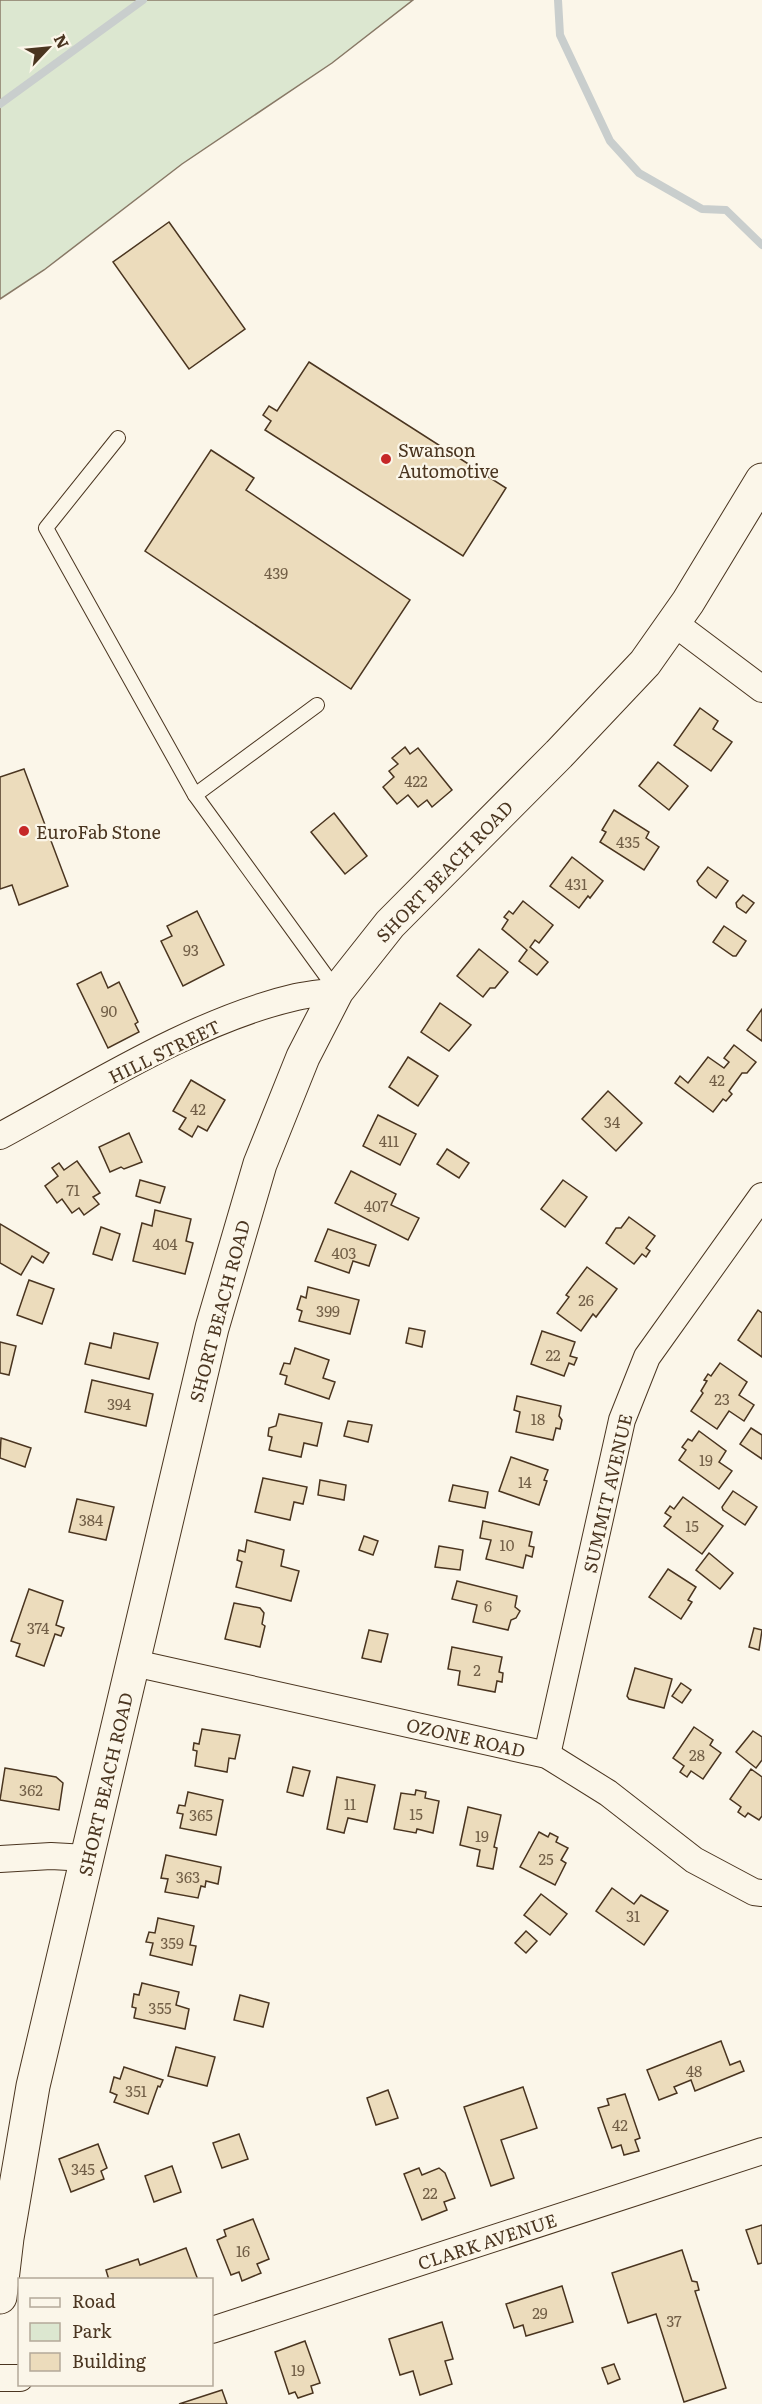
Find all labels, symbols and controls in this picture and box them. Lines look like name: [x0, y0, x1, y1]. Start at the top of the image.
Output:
north arrow: [18, 18, 78, 78]
text: N: [49, 30, 76, 52]
place label: Swanson Automotive: [398, 436, 499, 484]
marker: Swanson Automotive: [379, 452, 393, 466]
house number: 439: [264, 561, 288, 584]
house number: 422: [404, 769, 428, 792]
street label: SHORT BEACH ROAD: [369, 794, 519, 948]
place label: EuroFab Stone: [36, 818, 161, 845]
marker: EuroFab Stone: [17, 824, 31, 838]
house number: 435: [616, 830, 640, 853]
house number: 431: [565, 872, 587, 895]
house number: 93: [183, 938, 199, 961]
house number: 90: [101, 999, 118, 1022]
street label: HILL STREET: [104, 1012, 224, 1090]
house number: 42: [709, 1068, 725, 1091]
house number: 42: [190, 1097, 206, 1120]
house number: 34: [604, 1110, 620, 1133]
house number: 411: [379, 1129, 399, 1152]
house number: 71: [66, 1178, 80, 1201]
house number: 407: [364, 1194, 389, 1217]
street label: SHORT BEACH ROAD: [182, 1217, 256, 1405]
house number: 404: [152, 1232, 178, 1255]
house number: 403: [332, 1241, 356, 1264]
house number: 26: [578, 1288, 594, 1311]
house number: 399: [316, 1299, 340, 1322]
house number: 22: [545, 1343, 561, 1366]
house number: 23: [714, 1387, 730, 1410]
house number: 394: [107, 1392, 131, 1415]
house number: 18: [531, 1407, 545, 1430]
street label: SUMMIT AVENUE: [576, 1411, 638, 1575]
house number: 19: [699, 1448, 713, 1471]
house number: 14: [518, 1470, 532, 1493]
house number: 384: [79, 1508, 103, 1531]
house number: 15: [685, 1514, 699, 1537]
house number: 10: [500, 1533, 515, 1556]
house number: 6: [484, 1594, 492, 1617]
house number: 374: [27, 1616, 49, 1639]
house number: 2: [473, 1658, 481, 1681]
street label: SHORT BEACH ROAD: [71, 1689, 139, 1879]
street label: OZONE ROAD: [404, 1710, 528, 1764]
house number: 28: [689, 1743, 705, 1766]
house number: 362: [19, 1778, 43, 1801]
house number: 11: [344, 1792, 356, 1815]
house number: 15: [409, 1802, 423, 1825]
house number: 365: [189, 1803, 213, 1826]
house number: 19: [475, 1824, 489, 1847]
house number: 25: [538, 1847, 554, 1870]
house number: 363: [176, 1865, 200, 1888]
house number: 31: [626, 1904, 640, 1927]
house number: 359: [160, 1931, 184, 1954]
house number: 355: [148, 1996, 172, 2019]
house number: 48: [686, 2059, 702, 2082]
house number: 351: [125, 2079, 147, 2102]
house number: 42: [612, 2113, 628, 2136]
house number: 345: [71, 2157, 95, 2180]
house number: 22: [422, 2181, 438, 2204]
street label: CLARK AVENUE: [414, 2206, 560, 2276]
house number: 16: [236, 2239, 250, 2262]
legend: [18, 2278, 213, 2386]
text: Road: [72, 2287, 116, 2314]
house number: 29: [532, 2301, 548, 2324]
house number: 37: [666, 2309, 682, 2332]
text: Park: [72, 2317, 113, 2344]
text: Building: [72, 2347, 147, 2374]
house number: 19: [291, 2358, 305, 2381]

